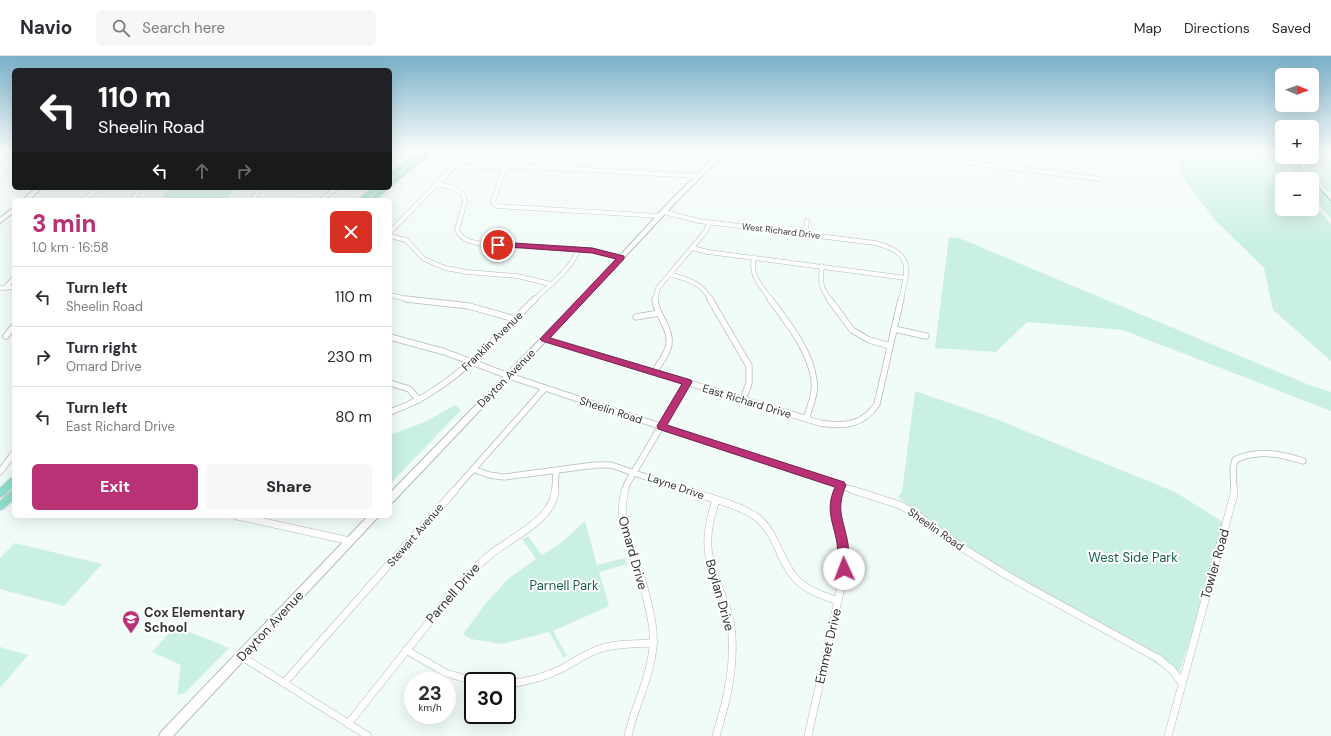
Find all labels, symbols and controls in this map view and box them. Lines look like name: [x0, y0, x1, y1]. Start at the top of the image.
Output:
search box: [96, 10, 376, 46]
text: Navio: [20, 15, 72, 40]
icon: search: [110, 17, 132, 39]
text: Search here: [142, 18, 225, 38]
text: Map: [1134, 19, 1162, 37]
text: Directions: [1184, 19, 1250, 37]
text: Saved: [1272, 19, 1311, 37]
north arrow: [1275, 68, 1319, 112]
map controls: [1275, 68, 1319, 216]
text: 110 m: [98, 79, 171, 116]
icon: left: [32, 84, 84, 136]
text: Sheelin Road: [98, 115, 205, 139]
button: +: [1275, 120, 1319, 164]
icon: left: [149, 160, 171, 182]
icon: ahead: [191, 160, 213, 182]
icon: right: [233, 160, 255, 182]
button: −: [1275, 172, 1319, 216]
text: 3 min: [32, 208, 96, 239]
button: close: [330, 211, 372, 253]
street label: West Richard Drive: [741, 220, 821, 242]
pin: [481, 228, 515, 262]
icon: arrive: [487, 234, 509, 256]
text: 1.0 km · 16:58: [32, 239, 109, 256]
text: Turn left: [66, 278, 127, 298]
icon: left: [32, 286, 54, 308]
text: 110 m: [335, 287, 372, 307]
text: Sheelin Road: [66, 298, 143, 315]
street label: Franklin Avenue: [459, 308, 525, 374]
text: Turn right: [66, 338, 137, 358]
icon: right: [32, 346, 54, 368]
street label: Dayton Avenue: [474, 346, 538, 410]
text: 230 m: [327, 347, 372, 367]
text: Omard Drive: [66, 358, 142, 375]
street label: East Richard Drive: [701, 381, 793, 421]
street label: Sheelin Road: [578, 393, 644, 427]
text: Turn left: [66, 398, 127, 418]
icon: left: [32, 406, 54, 428]
text: 80 m: [335, 407, 372, 427]
text: East Richard Drive: [66, 418, 175, 435]
button: Exit: [32, 464, 198, 510]
button: Share: [206, 464, 372, 510]
street label: Layne Drive: [646, 470, 706, 502]
street label: Stewart Avenue: [384, 500, 446, 570]
street label: Sheelin Road: [905, 505, 967, 553]
street label: Omard Drive: [614, 514, 652, 592]
street label: Towler Road: [1197, 527, 1233, 601]
position arrow: [823, 548, 865, 590]
park label: West Side Park: [1088, 549, 1178, 566]
street label: Boylan Drive: [702, 557, 738, 633]
street label: Parnell Drive: [422, 559, 484, 627]
park label: Parnell Park: [530, 577, 599, 594]
street label: Dayton Avenue: [233, 587, 307, 665]
place label: Cox Elementary School: [144, 604, 245, 636]
street label: Emmet Drive: [811, 607, 845, 685]
school or university icon: Cox Elementary School: [121, 609, 141, 634]
speed limit sign: 30: [464, 672, 516, 724]
text: 23: [418, 680, 442, 706]
text: km/h: [418, 701, 442, 714]

